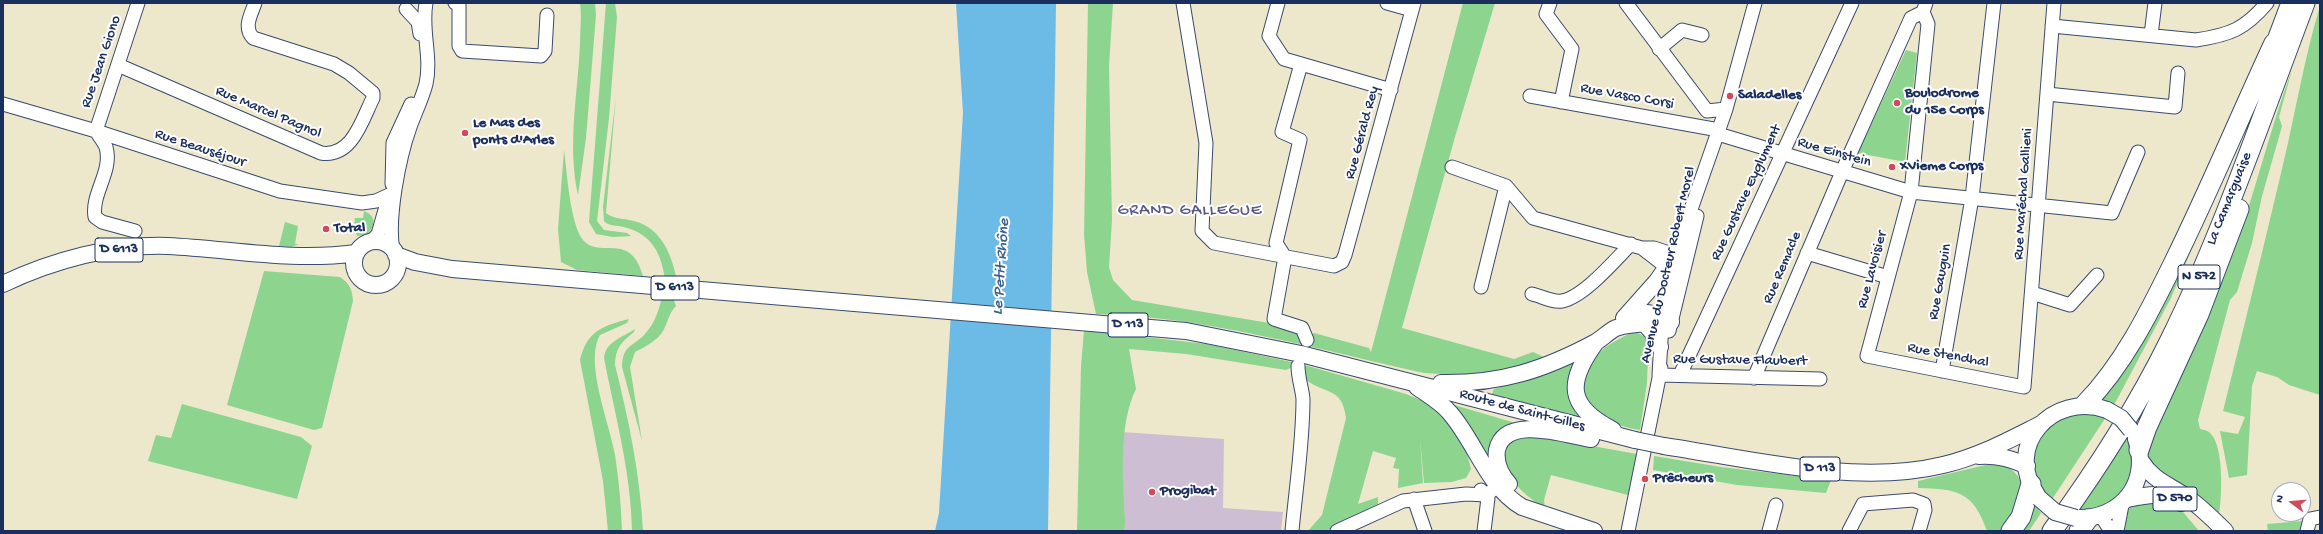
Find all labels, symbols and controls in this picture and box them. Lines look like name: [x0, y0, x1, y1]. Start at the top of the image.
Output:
street label: Rue Jean Giono: [78, 14, 126, 110]
street label: Rue Vasco Corsi: [1579, 80, 1675, 114]
street label: Rue Marcel Pagnol: [212, 83, 324, 143]
street label: Rue Gérald Rey: [1342, 84, 1384, 182]
place label: Boulodrome du 15e Corps: [1905, 85, 1984, 120]
place label: Saladelles: [1738, 87, 1801, 105]
marker: Saladelles: [1725, 91, 1735, 101]
marker: Boulodrome du 15e Corps: [1892, 98, 1902, 108]
place label: Le Mas des ponts d'Arles: [473, 115, 554, 150]
street label: Rue Gustave Eyglument: [1708, 122, 1786, 264]
street label: Rue Beauséjour: [152, 126, 248, 172]
street label: Rue Maréchal Gallieni: [2010, 127, 2038, 261]
marker: Le Mas des ponts d'Arles: [460, 128, 470, 138]
street label: Rue Einstein: [1795, 134, 1873, 172]
street label: La Camarguaise: [2203, 150, 2257, 248]
place label: XVieme Corps: [1900, 158, 1983, 176]
marker: XVieme Corps: [1887, 162, 1897, 172]
street label: Avenue du Docteur Robert Morel: [1638, 165, 1700, 365]
district label: GRAND GALLEGUE: [1118, 201, 1262, 221]
water label: Le Petit Rhône: [989, 218, 1015, 316]
place label: Total: [334, 220, 365, 238]
marker: Total: [321, 224, 331, 234]
street label: Rue Remacle: [1760, 229, 1806, 307]
street label: Rue Lavoisier: [1854, 229, 1892, 311]
road number: D 6113: [95, 238, 143, 262]
street label: Rue Gauguin: [1925, 243, 1957, 321]
road number: N 572: [2178, 265, 2220, 289]
road number: D 6113: [651, 276, 699, 300]
road number: D 113: [1108, 313, 1148, 337]
street label: Rue Stendhal: [1906, 339, 1990, 373]
street label: Rue Gustave Flaubert: [1673, 351, 1807, 371]
street label: Route de Saint-Gilles: [1457, 386, 1587, 436]
road number: D 113: [1800, 457, 1840, 481]
place label: Prêcheurs: [1653, 470, 1713, 488]
marker: Prêcheurs: [1640, 474, 1650, 484]
north arrow: [2271, 482, 2311, 522]
place label: Progibat: [1160, 483, 1216, 501]
marker: Progibat: [1147, 487, 1157, 497]
road number: D 570: [2153, 487, 2197, 511]
text: N: [2274, 494, 2287, 504]

